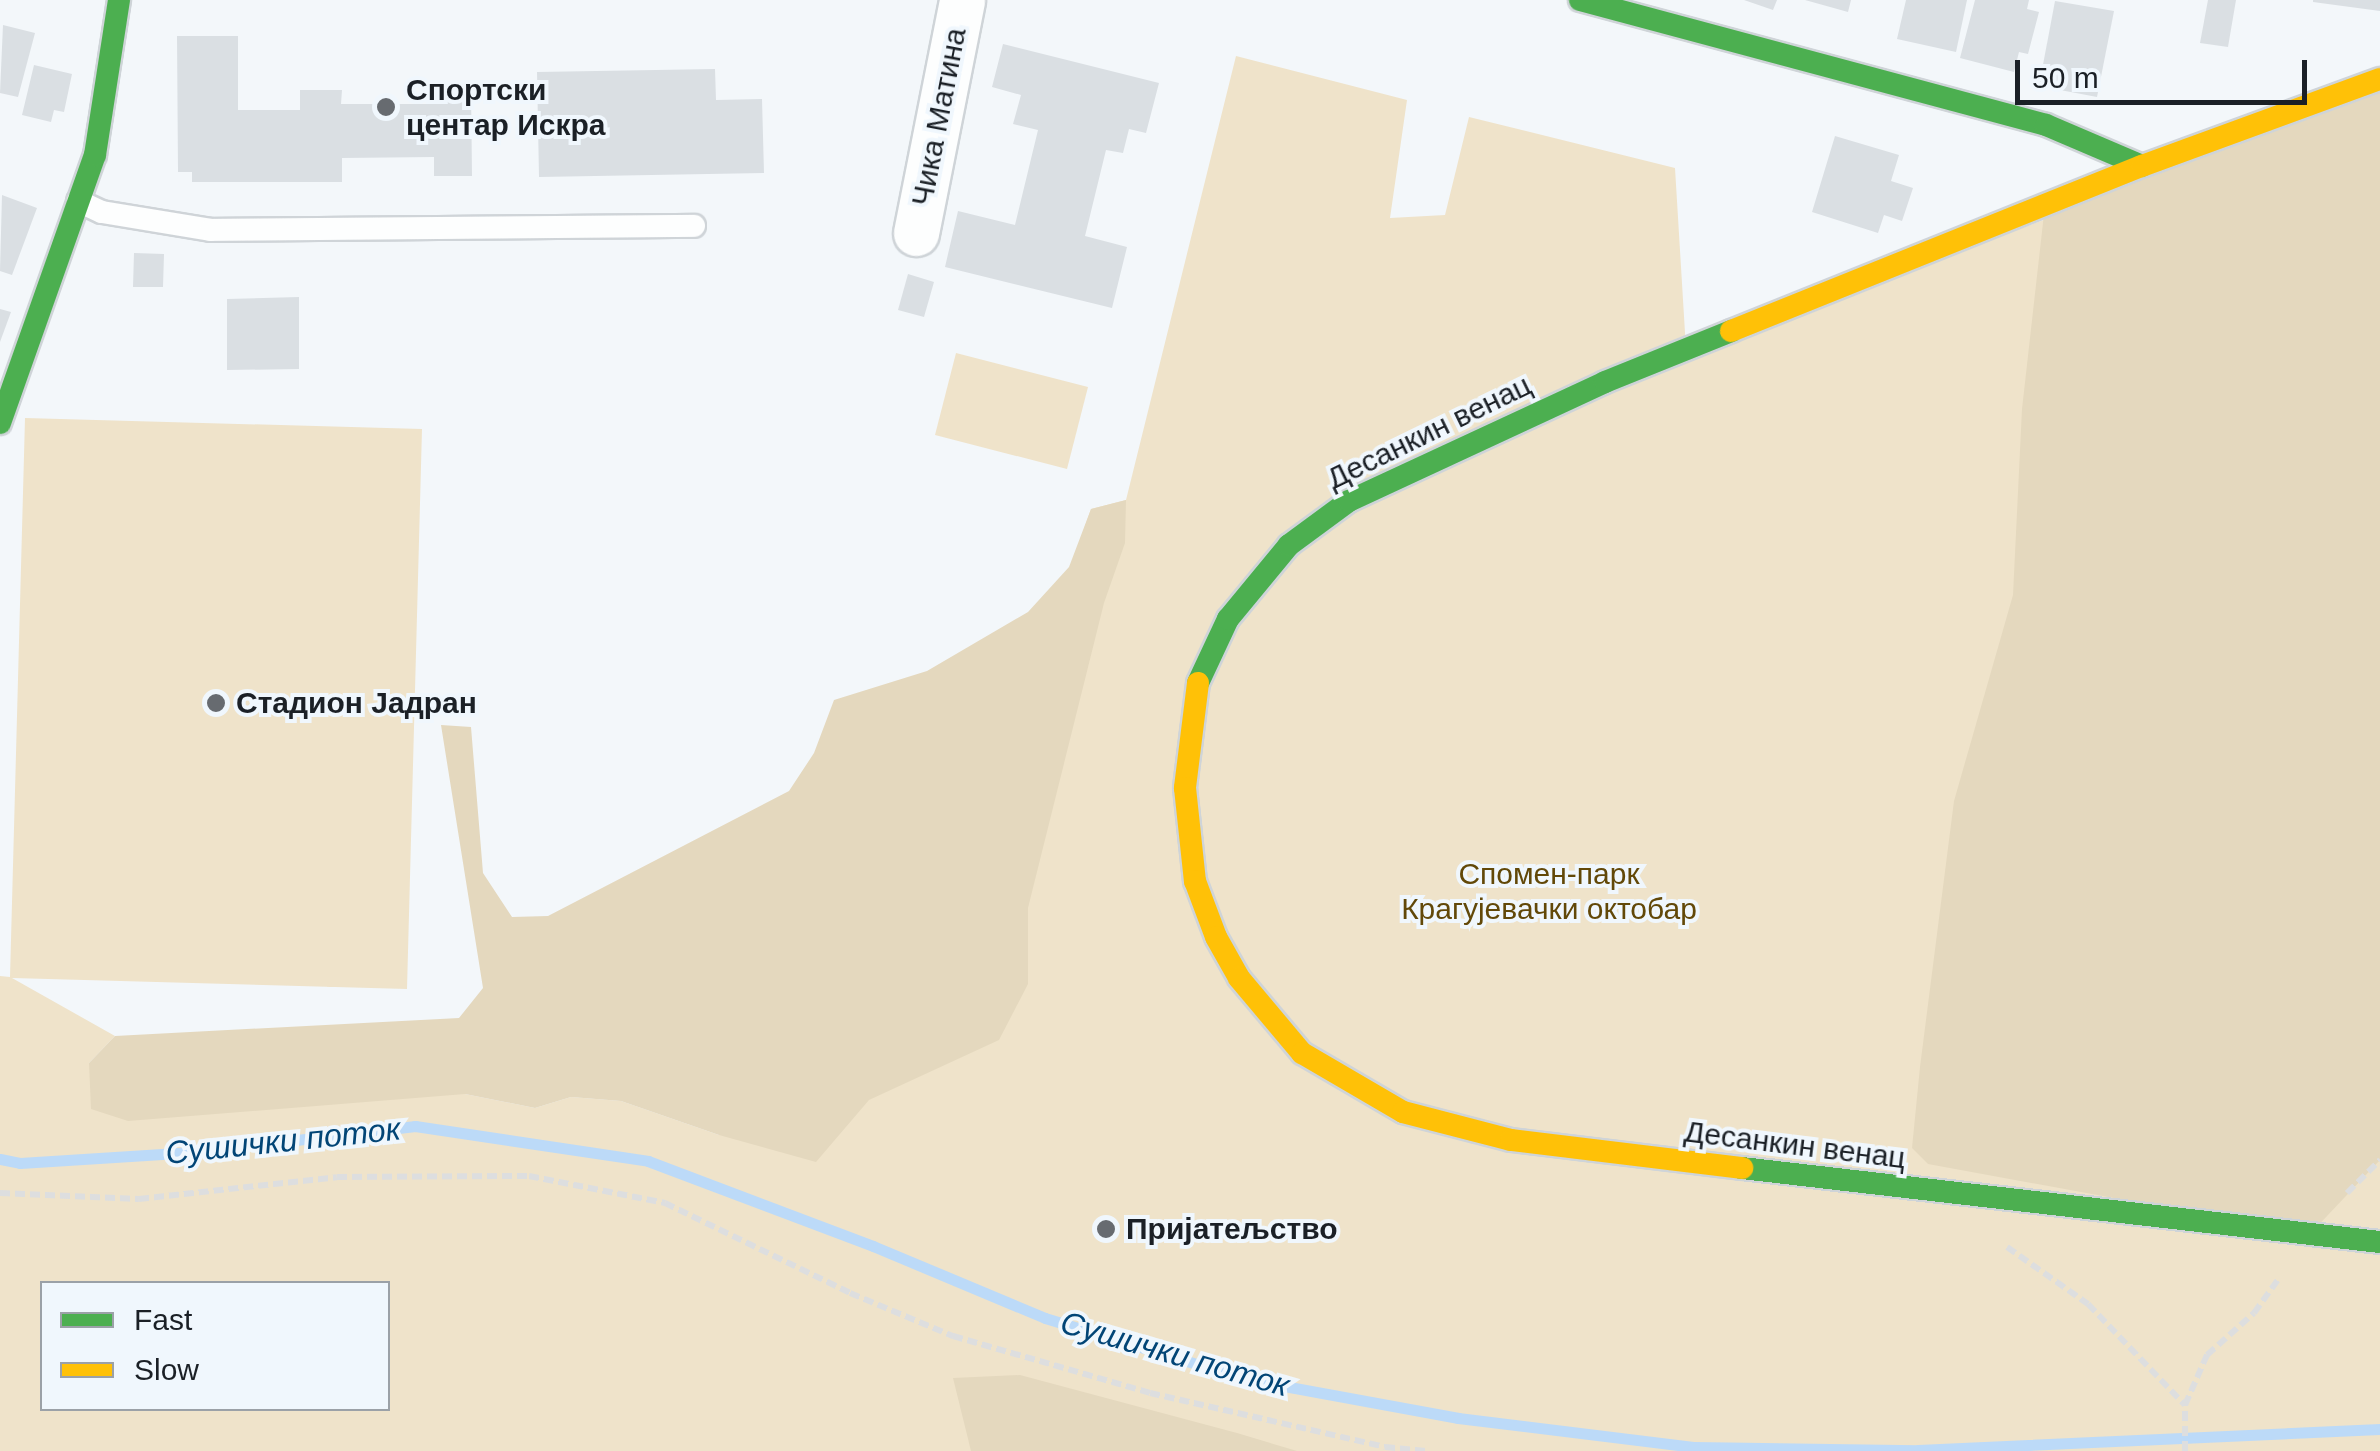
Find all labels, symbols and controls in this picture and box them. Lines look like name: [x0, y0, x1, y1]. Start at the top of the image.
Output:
street label: Чика Матина: [904, 25, 974, 209]
scale bar: [2020, 40, 2312, 102]
text: 50 m: [2032, 61, 2099, 94]
place label: Спортски центар Искра: [406, 72, 606, 142]
marker: Спортски центар Искра: [375, 96, 397, 118]
street label: Десанкин венац: [1321, 367, 1537, 497]
place label: Стадион Јадран: [236, 685, 477, 721]
marker: Стадион Јадран: [205, 692, 227, 714]
park label: Спомен-парк Крагујевачки октобар: [1401, 856, 1697, 926]
water label: Сушички поток: [164, 1110, 402, 1172]
street label: Десанкин венац: [1682, 1114, 1908, 1176]
place label: Пријатељство: [1126, 1211, 1338, 1247]
marker: Пријатељство: [1095, 1218, 1117, 1240]
legend: [40, 1281, 390, 1411]
text: Fast: [134, 1303, 192, 1336]
water label: Сушички поток: [1056, 1303, 1294, 1405]
text: Slow: [134, 1353, 199, 1386]

